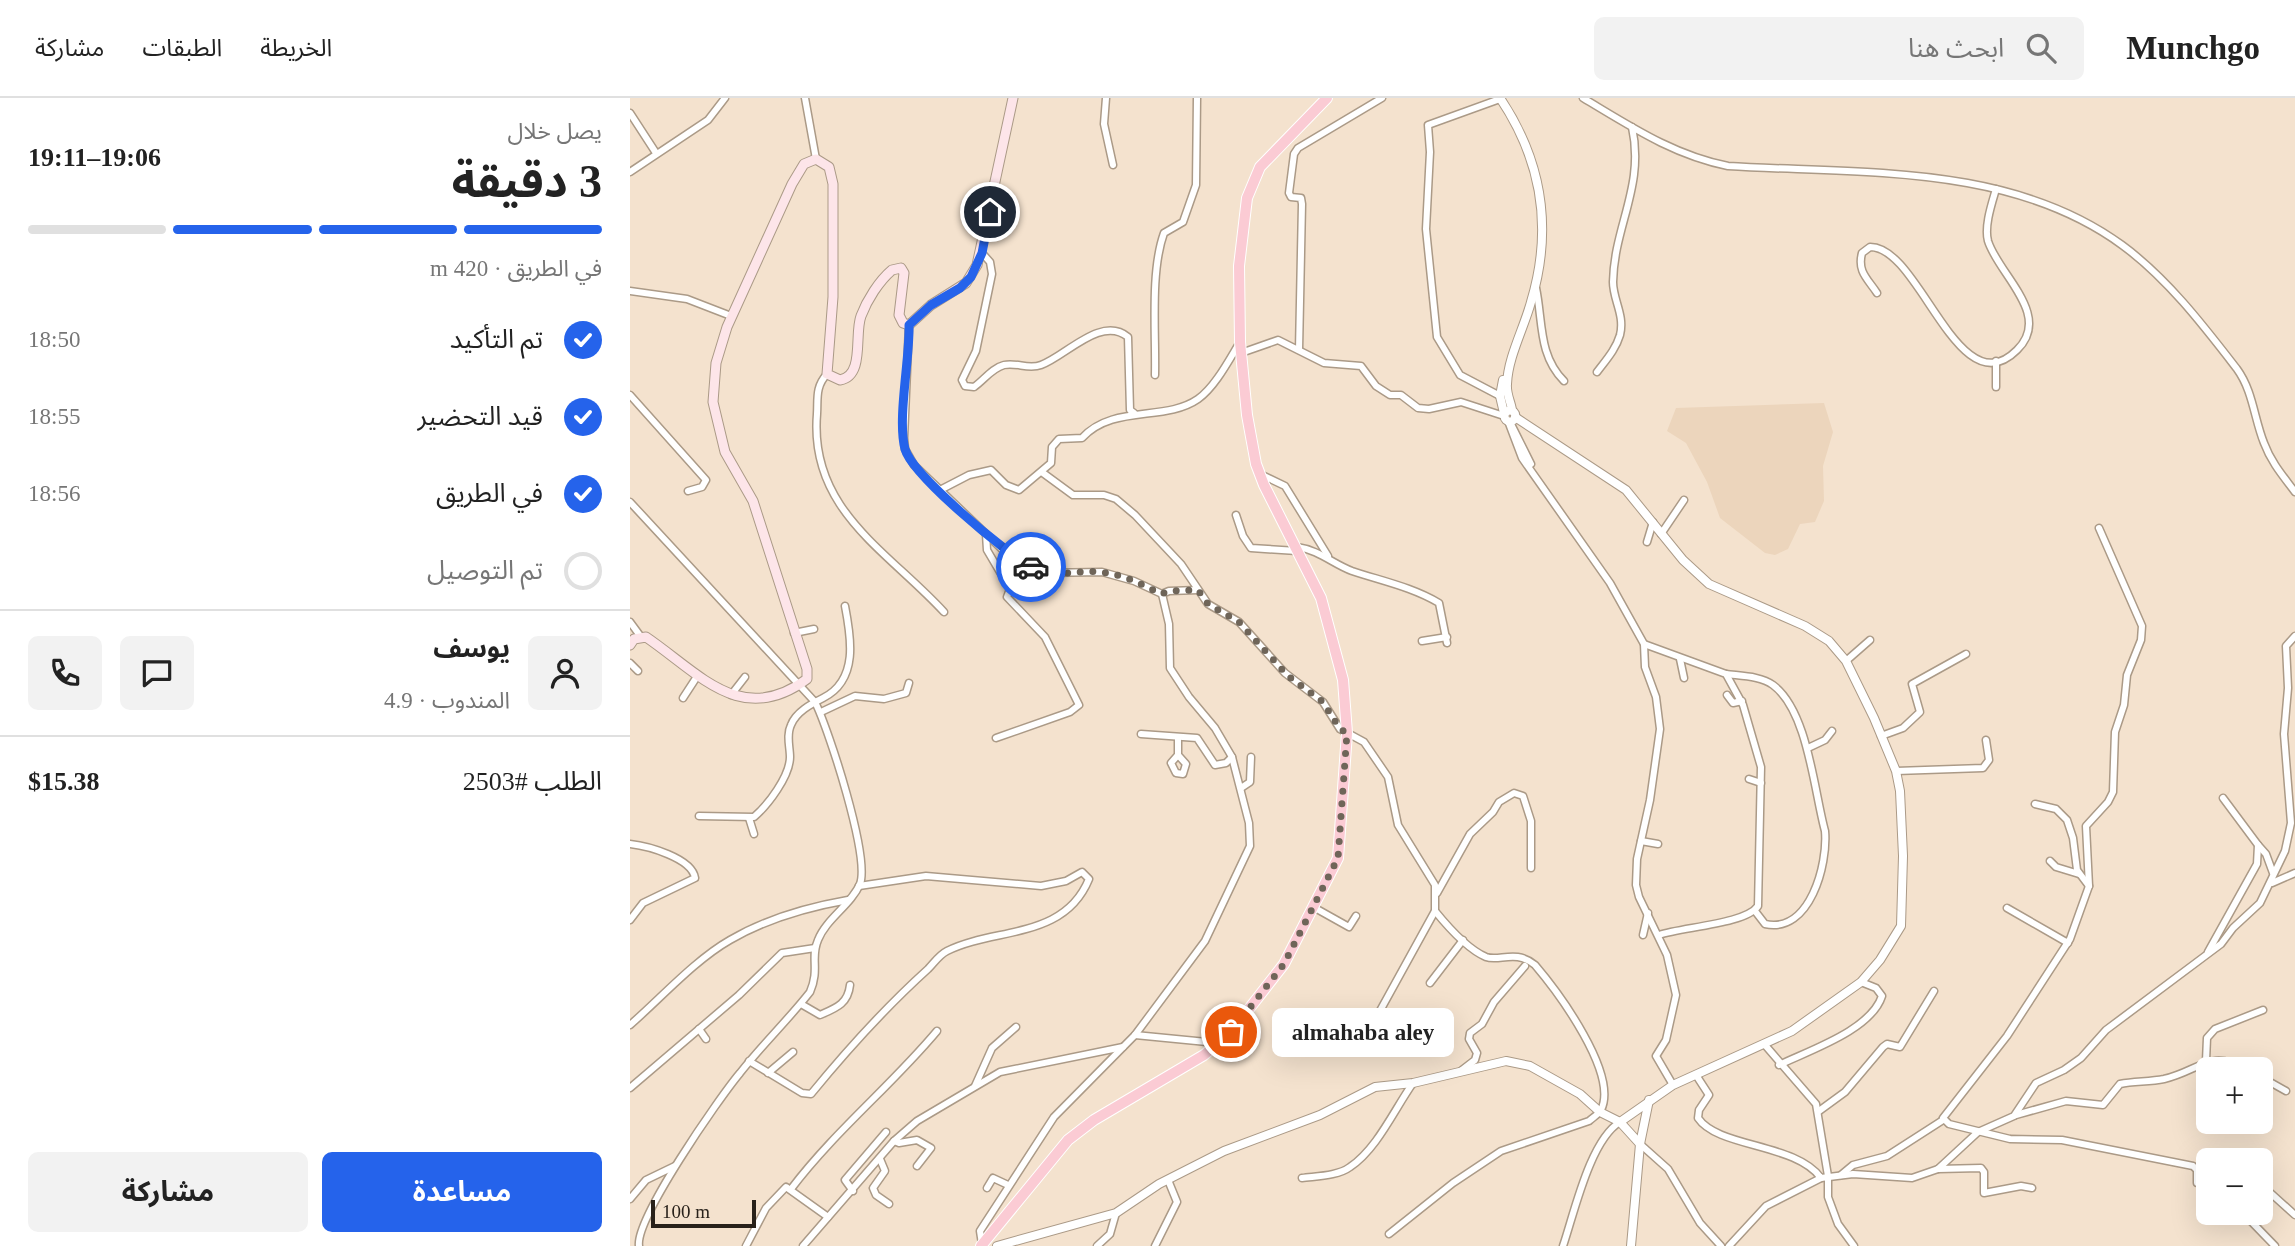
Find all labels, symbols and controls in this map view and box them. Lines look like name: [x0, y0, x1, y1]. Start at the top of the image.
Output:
search box: [1594, 17, 2084, 80]
icon: search: [2022, 29, 2060, 67]
text: Munchgo: [2126, 30, 2260, 66]
text: ابحث هنا: [1908, 34, 2004, 63]
text: مشاركة: [35, 35, 104, 61]
text: الطبقات: [142, 35, 222, 61]
text: الخريطة: [260, 35, 332, 61]
text: يصل خلال: [507, 119, 602, 144]
text: 19:06–19:11: [28, 143, 161, 172]
text: 3 دقيقة: [452, 156, 602, 207]
pin: [960, 182, 1020, 242]
icon: home: [971, 193, 1009, 231]
text: في الطريق · 420 m: [430, 256, 602, 281]
icon: check: [564, 321, 602, 359]
text: تم التأكيد: [450, 325, 543, 354]
text: 18:50: [28, 327, 80, 352]
icon: check: [564, 398, 602, 436]
text: قيد التحضير: [417, 402, 543, 431]
text: 18:55: [28, 404, 80, 429]
icon: check: [564, 475, 602, 513]
text: في الطريق: [436, 479, 543, 508]
text: 18:56: [28, 481, 80, 506]
courier: [996, 532, 1066, 602]
icon: car: [1012, 548, 1050, 586]
text: تم التوصيل: [427, 556, 543, 585]
text: يوسف: [433, 634, 510, 663]
button: phone: [28, 636, 102, 710]
button: chat: [120, 636, 194, 710]
button: person: [528, 636, 602, 710]
text: المندوب · 4.9: [384, 688, 510, 713]
text: $15.38: [28, 767, 100, 796]
text: الطلب #2503: [463, 767, 602, 796]
pin: [1201, 1002, 1261, 1062]
callout: almahaba aley: [1273, 1007, 1455, 1056]
icon: bag: [1212, 1013, 1250, 1051]
text: almahaba aley: [1292, 1020, 1434, 1045]
map controls: [2196, 1057, 2273, 1225]
button: +: [2196, 1057, 2273, 1134]
button: −: [2196, 1148, 2273, 1225]
button: مشاركة: [28, 1152, 308, 1232]
button: مساعدة: [322, 1152, 602, 1232]
scale bar: [651, 1197, 756, 1229]
text: 100 m: [662, 1201, 710, 1222]

